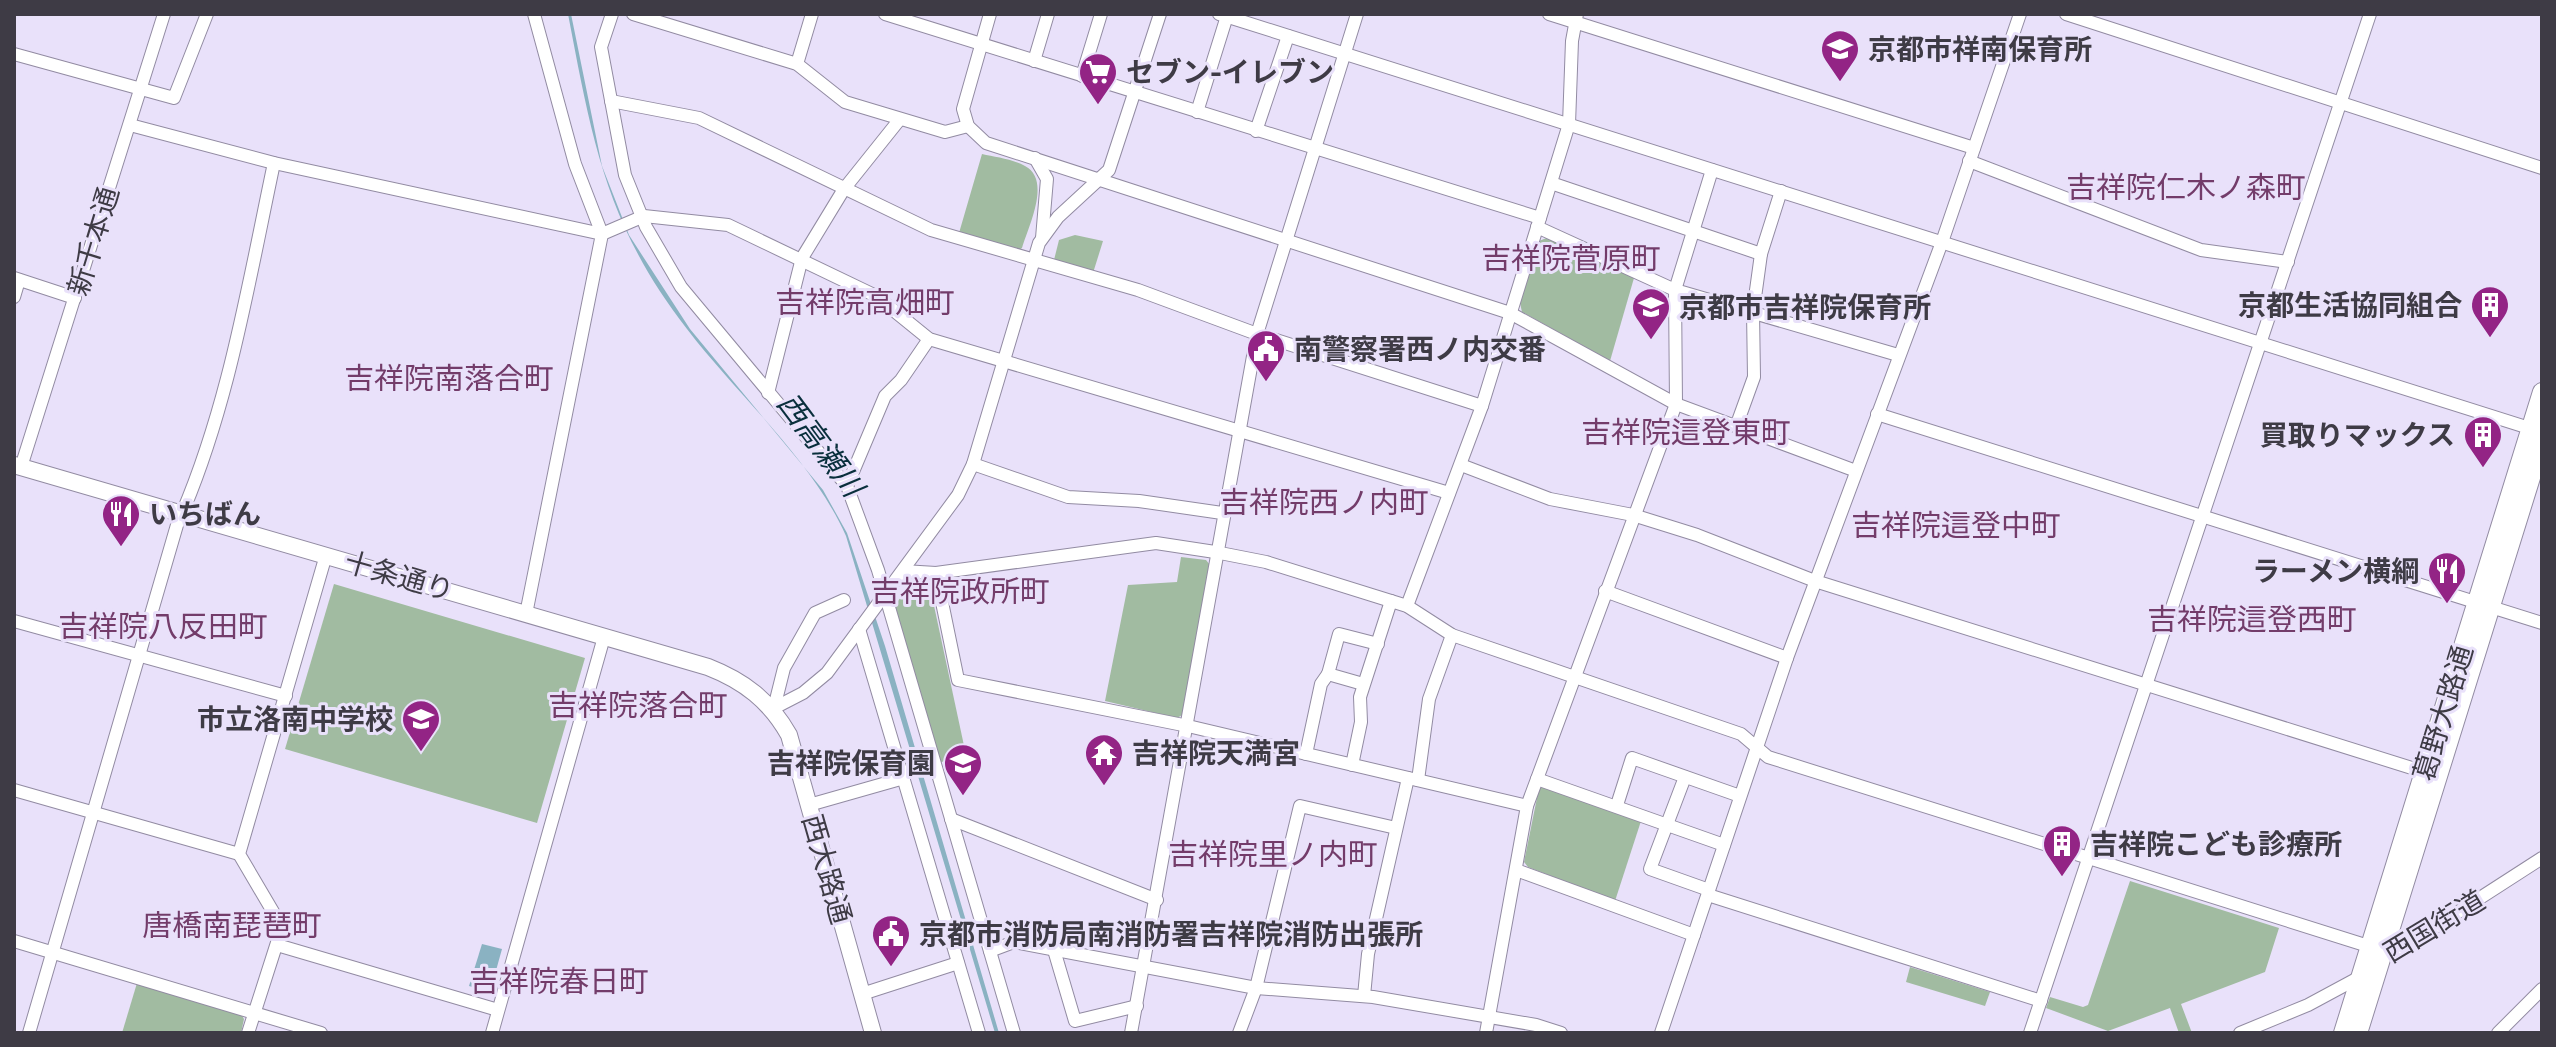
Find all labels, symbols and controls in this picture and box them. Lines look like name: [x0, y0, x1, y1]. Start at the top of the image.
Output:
school or university icon: 京都市祥南保育所: [1819, 28, 1861, 83]
place label: 京都市祥南保育所: [1868, 31, 2092, 65]
supermarket icon: セブン-イレブン: [1077, 51, 1119, 106]
place label: セブン-イレブン: [1126, 54, 1334, 88]
district label: 吉祥院仁木ノ森町: [2066, 167, 2306, 204]
street label: 新千本通: [59, 182, 125, 299]
district label: 吉祥院菅原町: [1481, 238, 1661, 275]
district label: 吉祥院高畑町: [775, 282, 955, 319]
building icon: 京都生活協同組合: [2469, 284, 2511, 339]
school or university icon: 京都市吉祥院保育所: [1630, 286, 1672, 341]
place label: 京都生活協同組合: [2238, 287, 2462, 321]
place label: 京都市吉祥院保育所: [1679, 289, 1931, 323]
public building icon: 南警察署西ノ内交番: [1245, 328, 1287, 383]
place label: 南警察署西ノ内交番: [1294, 331, 1546, 365]
district label: 吉祥院南落合町: [344, 358, 554, 395]
water label: 西高瀬川: [771, 384, 875, 505]
district label: 吉祥院這登東町: [1581, 412, 1791, 449]
building icon: 買取りマックス: [2462, 414, 2504, 469]
place label: 買取りマックス: [2260, 417, 2455, 451]
district label: 吉祥院西ノ内町: [1219, 482, 1429, 519]
restaurant icon: いちばん: [100, 493, 142, 548]
place label: いちばん: [149, 496, 261, 530]
district label: 吉祥院這登中町: [1851, 505, 2061, 542]
street label: 十条通り: [341, 543, 458, 607]
restaurant icon: ラーメン横綱: [2426, 550, 2468, 605]
place label: ラーメン横綱: [2252, 553, 2419, 587]
district label: 吉祥院政所町: [870, 571, 1050, 608]
district label: 吉祥院這登西町: [2147, 599, 2357, 636]
district label: 吉祥院八反田町: [58, 606, 268, 643]
street label: 葛野大路通: [2405, 641, 2479, 785]
district label: 吉祥院落合町: [548, 685, 728, 722]
school or university icon: 市立洛南中学校: [400, 698, 442, 753]
place label: 市立洛南中学校: [197, 701, 393, 735]
temple icon: 吉祥院天満宮: [1083, 732, 1125, 787]
place label: 吉祥院天満宮: [1132, 735, 1300, 769]
school or university icon: 吉祥院保育園: [942, 742, 984, 797]
place label: 吉祥院保育園: [767, 745, 935, 779]
street label: 西大路通: [796, 810, 860, 927]
building icon: 吉祥院こども診療所: [2041, 823, 2083, 878]
place label: 吉祥院こども診療所: [2090, 826, 2342, 860]
district label: 吉祥院里ノ内町: [1168, 834, 1378, 871]
street label: 西国街道: [2377, 882, 2490, 969]
district label: 唐橋南琵琶町: [142, 905, 322, 942]
public building icon: 京都市消防局南消防署吉祥院消防出張所: [870, 913, 912, 968]
place label: 京都市消防局南消防署吉祥院消防出張所: [919, 916, 1423, 950]
district label: 吉祥院春日町: [469, 961, 649, 998]

